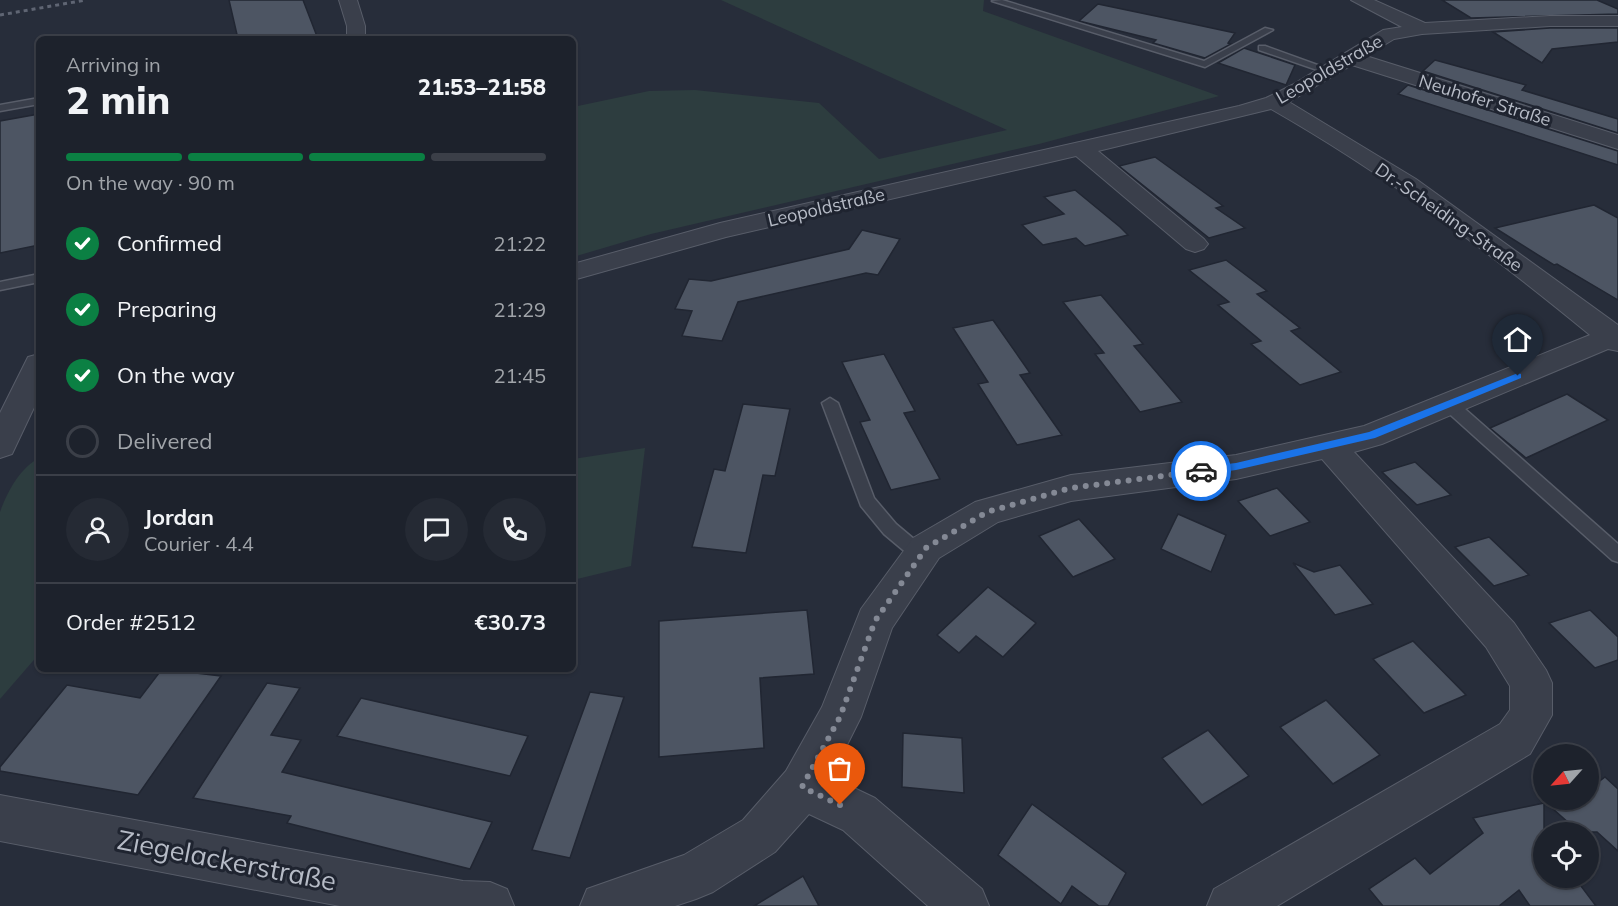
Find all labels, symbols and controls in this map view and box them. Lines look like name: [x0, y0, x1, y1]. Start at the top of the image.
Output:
street label: Leopoldstraße: [1271, 29, 1387, 109]
text: Arriving in: [66, 52, 161, 77]
street label: Neuhofer Straße: [1416, 69, 1554, 131]
text: 21:53–21:58: [418, 73, 546, 101]
text: 2 min: [66, 75, 171, 124]
street label: Dr.-Scheiding-Straße: [1371, 157, 1527, 277]
text: On the way · 90 m: [66, 170, 235, 195]
street label: Leopoldstraße: [765, 182, 887, 232]
icon: check: [66, 227, 99, 260]
text: Confirmed: [117, 229, 222, 257]
text: 21:22: [493, 231, 546, 256]
icon: check: [66, 293, 99, 326]
text: Preparing: [117, 295, 217, 323]
text: 21:29: [493, 297, 546, 322]
pin: [1492, 314, 1543, 376]
icon: home: [1501, 323, 1534, 356]
icon: check: [66, 359, 99, 392]
text: On the way: [117, 361, 235, 389]
text: 21:45: [493, 363, 546, 388]
text: Delivered: [117, 427, 212, 455]
courier: [1171, 441, 1231, 501]
icon: car: [1185, 455, 1218, 488]
button: person: [66, 498, 129, 561]
button: chat: [405, 498, 468, 561]
button: phone: [483, 498, 546, 561]
text: Jordan: [144, 503, 214, 531]
text: Courier · 4.4: [144, 531, 254, 556]
text: Order #2512: [66, 608, 196, 636]
text: €30.73: [475, 608, 546, 636]
pin: [814, 743, 865, 805]
north arrow: [1533, 744, 1599, 810]
map controls: [1533, 744, 1599, 888]
icon: bag: [823, 752, 856, 785]
street label: Ziegelackerstraße: [115, 822, 339, 898]
button: locate: [1533, 822, 1599, 888]

